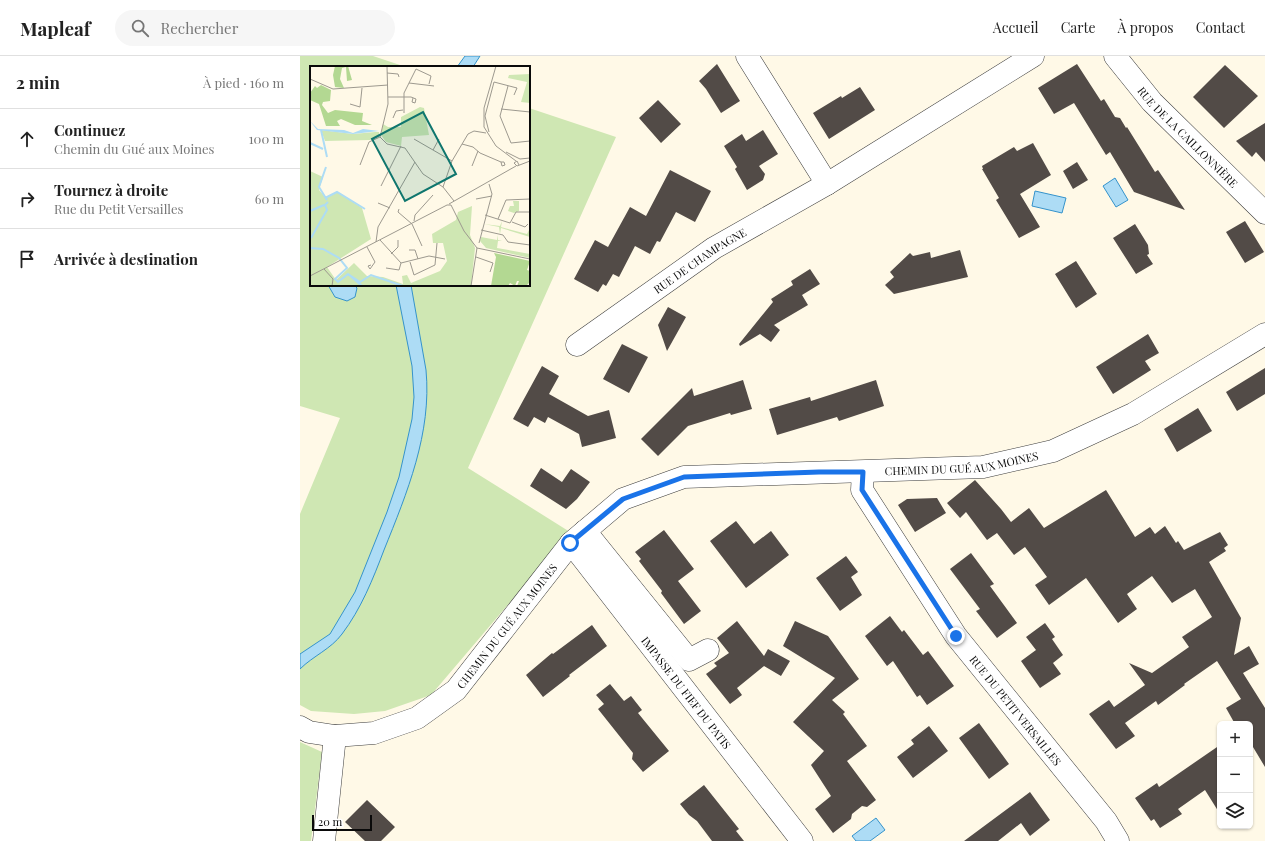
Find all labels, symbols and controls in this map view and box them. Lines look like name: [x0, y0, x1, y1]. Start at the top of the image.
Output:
search box: [115, 10, 395, 46]
text: Mapleaf: [20, 15, 91, 41]
icon: search: [129, 17, 151, 39]
text: Rechercher: [161, 18, 238, 38]
text: Accueil: [993, 18, 1039, 37]
text: Carte: [1061, 18, 1096, 37]
text: À propos: [1118, 18, 1174, 37]
text: Contact: [1196, 18, 1245, 37]
inset map: [310, 66, 530, 286]
text: 2 min: [16, 71, 60, 93]
text: À pied · 160 m: [203, 74, 284, 91]
street label: RUE DE LA CAILLONNIÈRE: [1135, 83, 1242, 190]
text: Continuez: [54, 120, 125, 140]
icon: ahead: [16, 128, 38, 150]
text: 100 m: [249, 130, 284, 147]
text: Chemin du Gué aux Moines: [54, 140, 214, 157]
text: Tournez à droite: [54, 180, 168, 200]
icon: right: [16, 188, 38, 210]
text: 60 m: [255, 190, 284, 207]
text: Rue du Petit Versailles: [54, 200, 183, 217]
street label: RUE DE CHAMPAGNE: [650, 224, 749, 296]
icon: arrive: [16, 248, 38, 270]
text: Arrivée à destination: [54, 249, 198, 269]
street label: CHEMIN DU GUÉ AUX MOINES: [884, 447, 1040, 478]
route start: [561, 534, 579, 552]
street label: CHEMIN DU GUÉ AUX MOINES: [453, 560, 560, 691]
route end: [947, 627, 965, 645]
street label: IMPASSE DU FIEF DU PATIS: [639, 633, 735, 752]
street label: RUE DU PETIT VERSAILLES: [967, 652, 1065, 768]
map controls: [1217, 721, 1253, 829]
button: +: [1217, 721, 1253, 757]
button: −: [1217, 757, 1253, 793]
button: layers: [1217, 793, 1253, 829]
scale bar: [312, 813, 372, 832]
text: 20 m: [318, 814, 342, 829]

